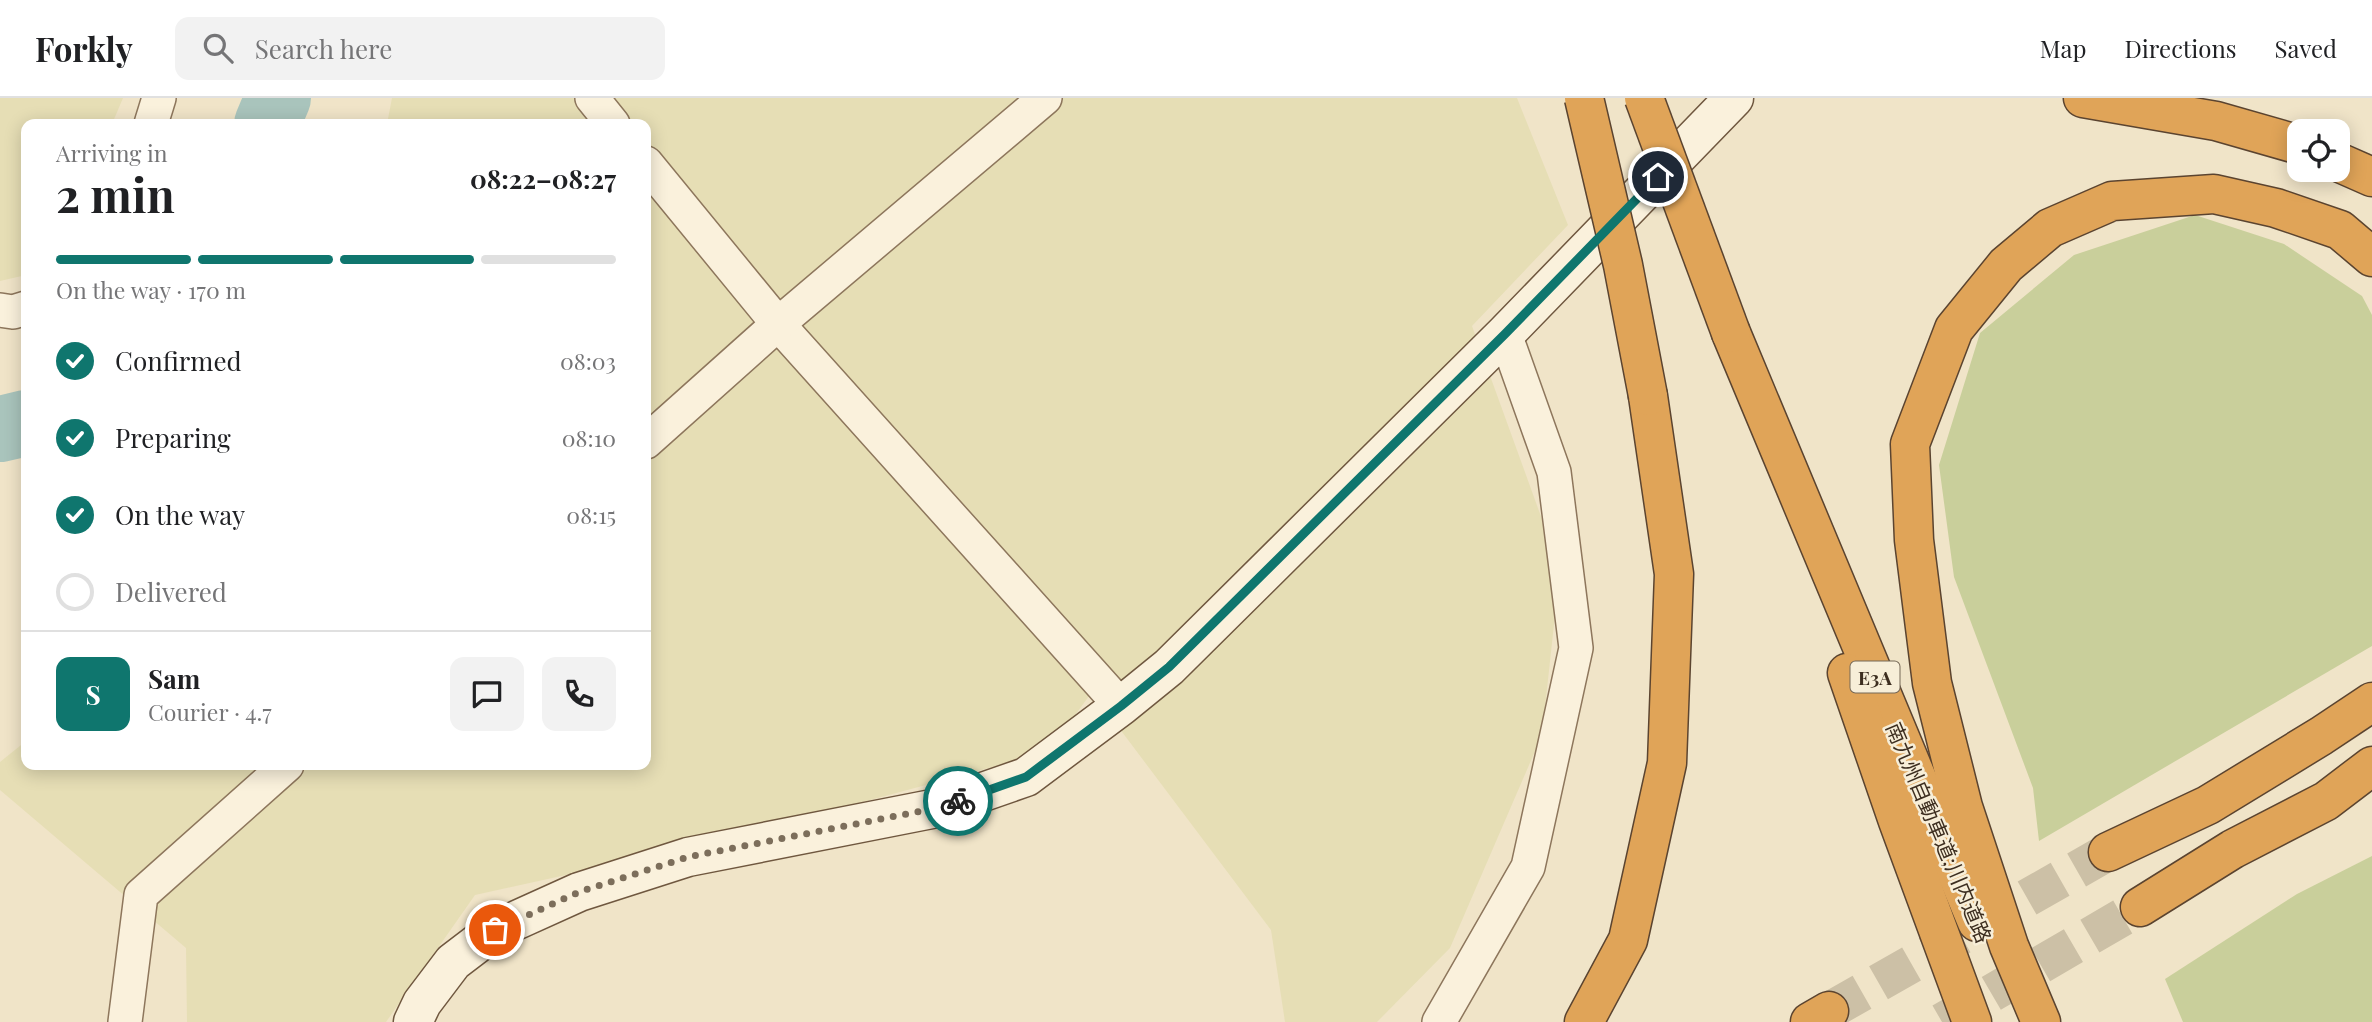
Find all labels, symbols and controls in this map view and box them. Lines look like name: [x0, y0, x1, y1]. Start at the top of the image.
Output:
search box: [175, 17, 665, 80]
text: Forkly: [35, 26, 133, 70]
icon: search: [199, 29, 237, 67]
text: Search here: [255, 31, 392, 66]
text: Map: [2040, 32, 2086, 64]
text: Directions: [2124, 32, 2237, 64]
text: Saved: [2275, 32, 2337, 64]
map controls: [2287, 119, 2350, 182]
button: locate: [2287, 119, 2350, 182]
text: Arriving in: [56, 137, 168, 168]
pin: [1628, 147, 1688, 207]
icon: home: [1639, 158, 1677, 196]
text: 08:22–08:27: [470, 161, 616, 196]
text: 2 min: [56, 163, 175, 225]
text: On the way · 170 m: [56, 274, 246, 305]
icon: check: [56, 342, 94, 380]
text: Confirmed: [115, 343, 242, 378]
text: 08:03: [560, 345, 616, 376]
icon: check: [56, 419, 94, 457]
text: Preparing: [115, 420, 231, 455]
text: 08:10: [562, 422, 616, 453]
icon: check: [56, 496, 94, 534]
text: On the way: [115, 497, 245, 532]
text: 08:15: [566, 499, 616, 530]
text: Delivered: [115, 574, 227, 609]
button: chat: [450, 657, 524, 731]
button: phone: [542, 657, 616, 731]
text: Sam: [148, 661, 200, 696]
road number: E3A: [1850, 662, 1899, 692]
text: S: [85, 677, 101, 712]
text: Courier · 4.7: [148, 696, 272, 727]
street label: 南九州自動車道;川内道路: [1881, 717, 1999, 947]
courier: [923, 766, 993, 836]
icon: bike: [939, 782, 977, 820]
pin: [465, 900, 525, 960]
icon: bag: [476, 911, 514, 949]

